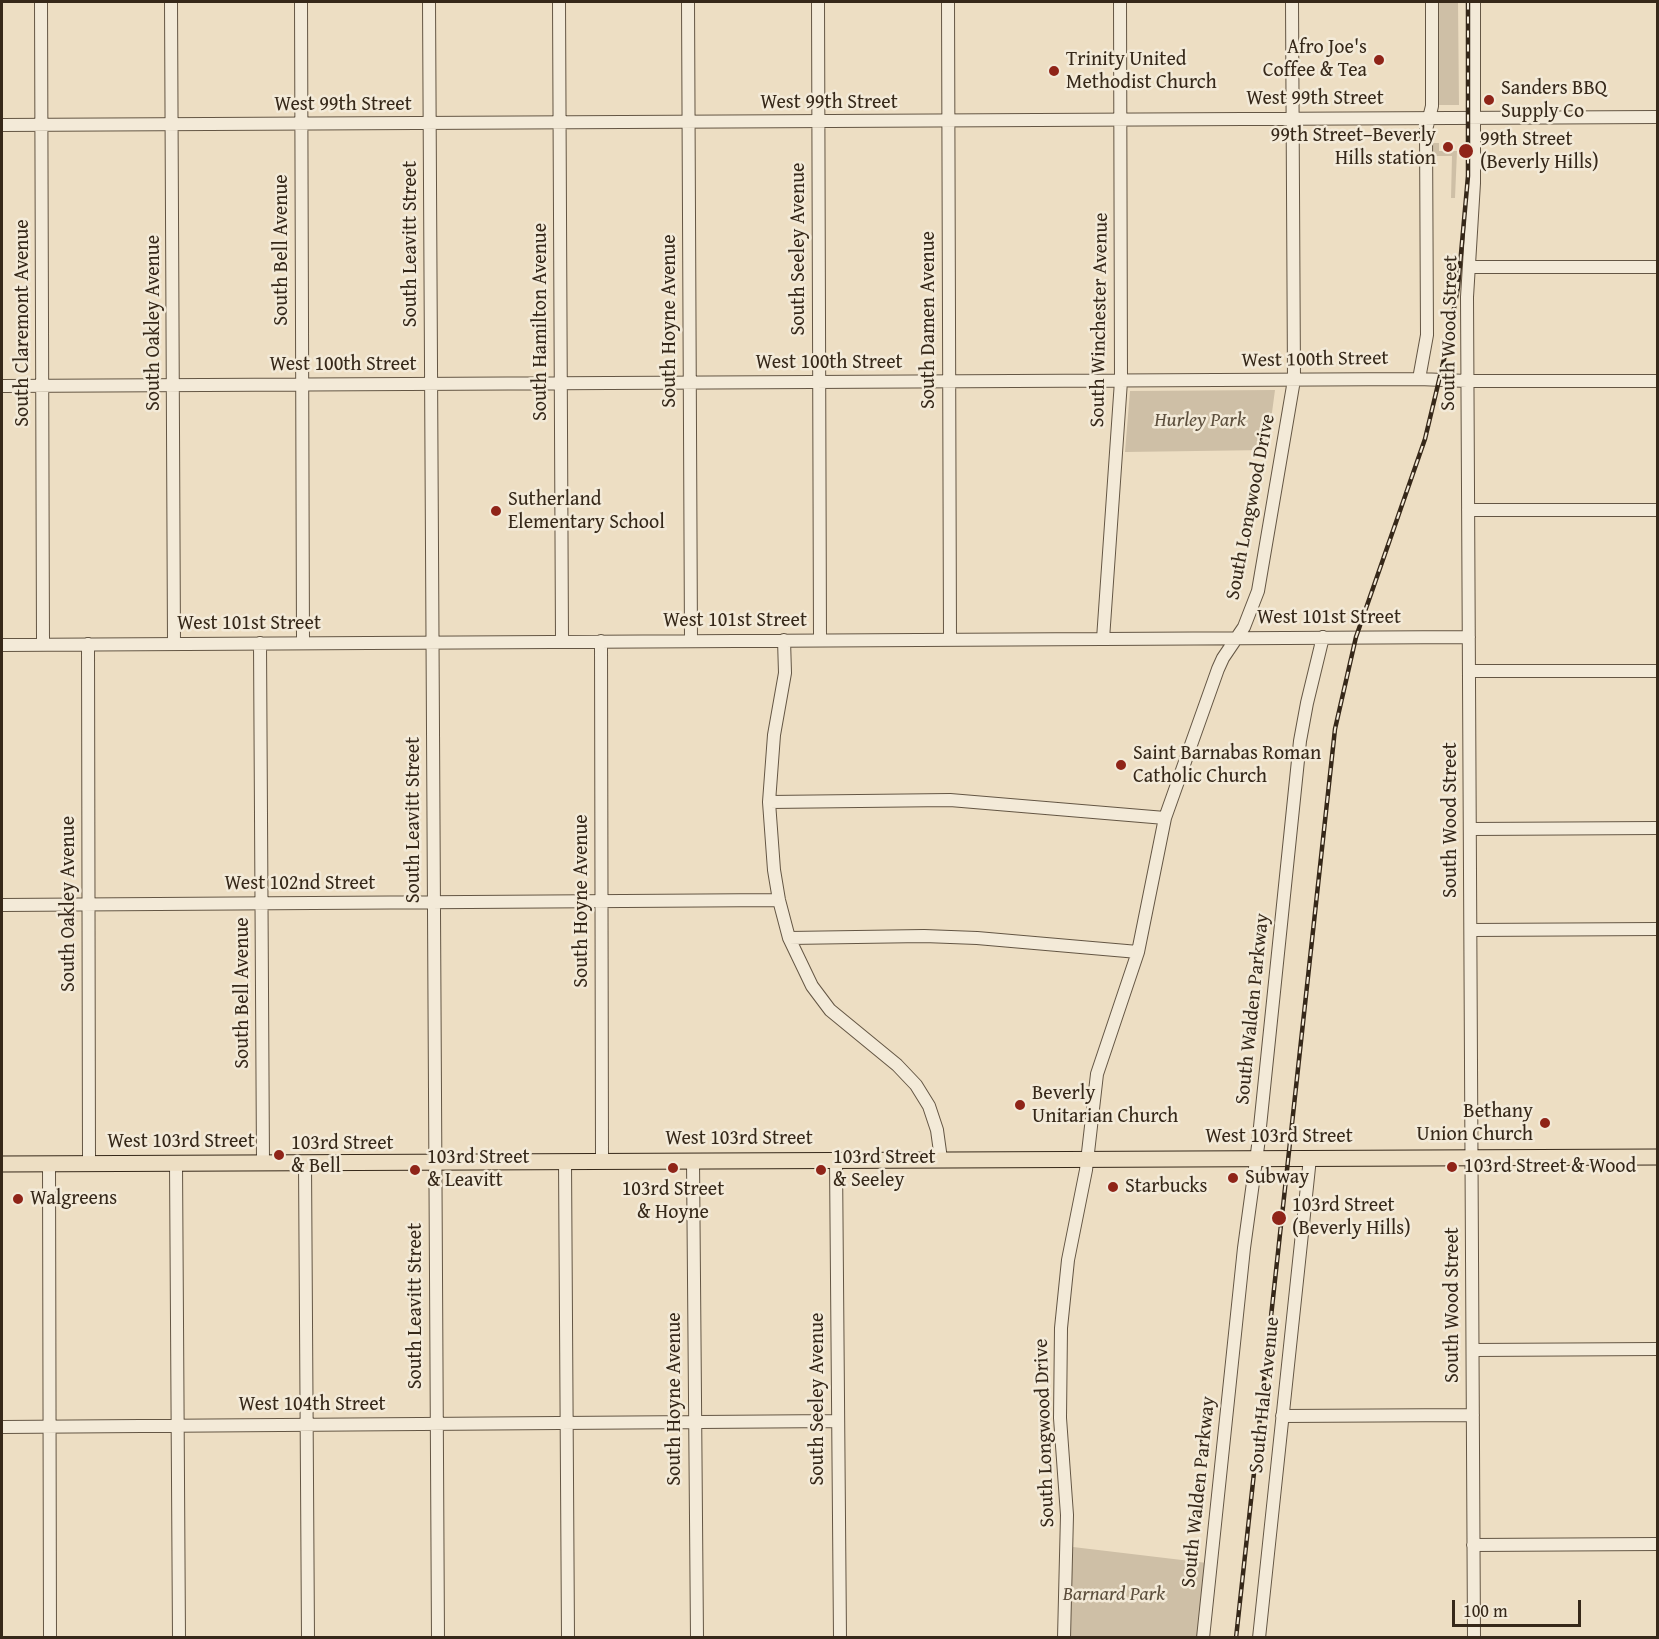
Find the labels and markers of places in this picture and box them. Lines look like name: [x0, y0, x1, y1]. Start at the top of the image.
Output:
place label: Afro Joe's Coffee & Tea: [1263, 36, 1367, 83]
place label: Trinity United Methodist Church: [1066, 48, 1217, 95]
marker: Afro Joe's Coffee & Tea: [1372, 53, 1386, 67]
marker: Trinity United Methodist Church: [1047, 64, 1061, 78]
place label: Sanders BBQ Supply Co: [1501, 77, 1607, 124]
marker: Sanders BBQ Supply Co: [1482, 93, 1496, 107]
place label: 99th Street–Beverly Hills station: [1271, 124, 1436, 171]
place label: 99th Street (Beverly Hills): [1480, 128, 1599, 175]
marker: 99th Street–Beverly Hills station: [1441, 140, 1455, 154]
marker: 99th Street (Beverly Hills): [1457, 142, 1475, 160]
place label: Sutherland Elementary School: [508, 488, 665, 535]
marker: Sutherland Elementary School: [489, 504, 503, 518]
place label: Saint Barnabas Roman Catholic Church: [1133, 742, 1321, 789]
marker: Saint Barnabas Roman Catholic Church: [1114, 758, 1128, 772]
place label: Beverly Unitarian Church: [1032, 1082, 1178, 1129]
marker: Beverly Unitarian Church: [1013, 1098, 1027, 1112]
place label: Bethany Union Church: [1416, 1100, 1533, 1147]
marker: Bethany Union Church: [1538, 1116, 1552, 1130]
place label: 103rd Street & Bell: [291, 1132, 394, 1179]
place label: 103rd Street & Leavitt: [427, 1146, 530, 1193]
place label: 103rd Street & Seeley: [833, 1146, 936, 1193]
marker: 103rd Street & Bell: [272, 1148, 286, 1162]
place label: 103rd Street & Wood: [1464, 1155, 1636, 1179]
marker: 103rd Street & Wood: [1445, 1160, 1459, 1174]
marker: 103rd Street & Hoyne: [666, 1161, 680, 1175]
marker: 103rd Street & Leavitt: [408, 1163, 422, 1177]
marker: 103rd Street & Seeley: [814, 1163, 828, 1177]
place label: Subway: [1245, 1166, 1309, 1190]
marker: Subway: [1226, 1171, 1240, 1185]
place label: Starbucks: [1125, 1175, 1207, 1199]
place label: 103rd Street & Hoyne: [622, 1178, 724, 1225]
marker: Starbucks: [1106, 1180, 1120, 1194]
place label: Walgreens: [30, 1187, 117, 1211]
marker: Walgreens: [11, 1192, 25, 1206]
place label: 103rd Street (Beverly Hills): [1292, 1194, 1411, 1241]
marker: 103rd Street (Beverly Hills): [1270, 1209, 1288, 1227]

